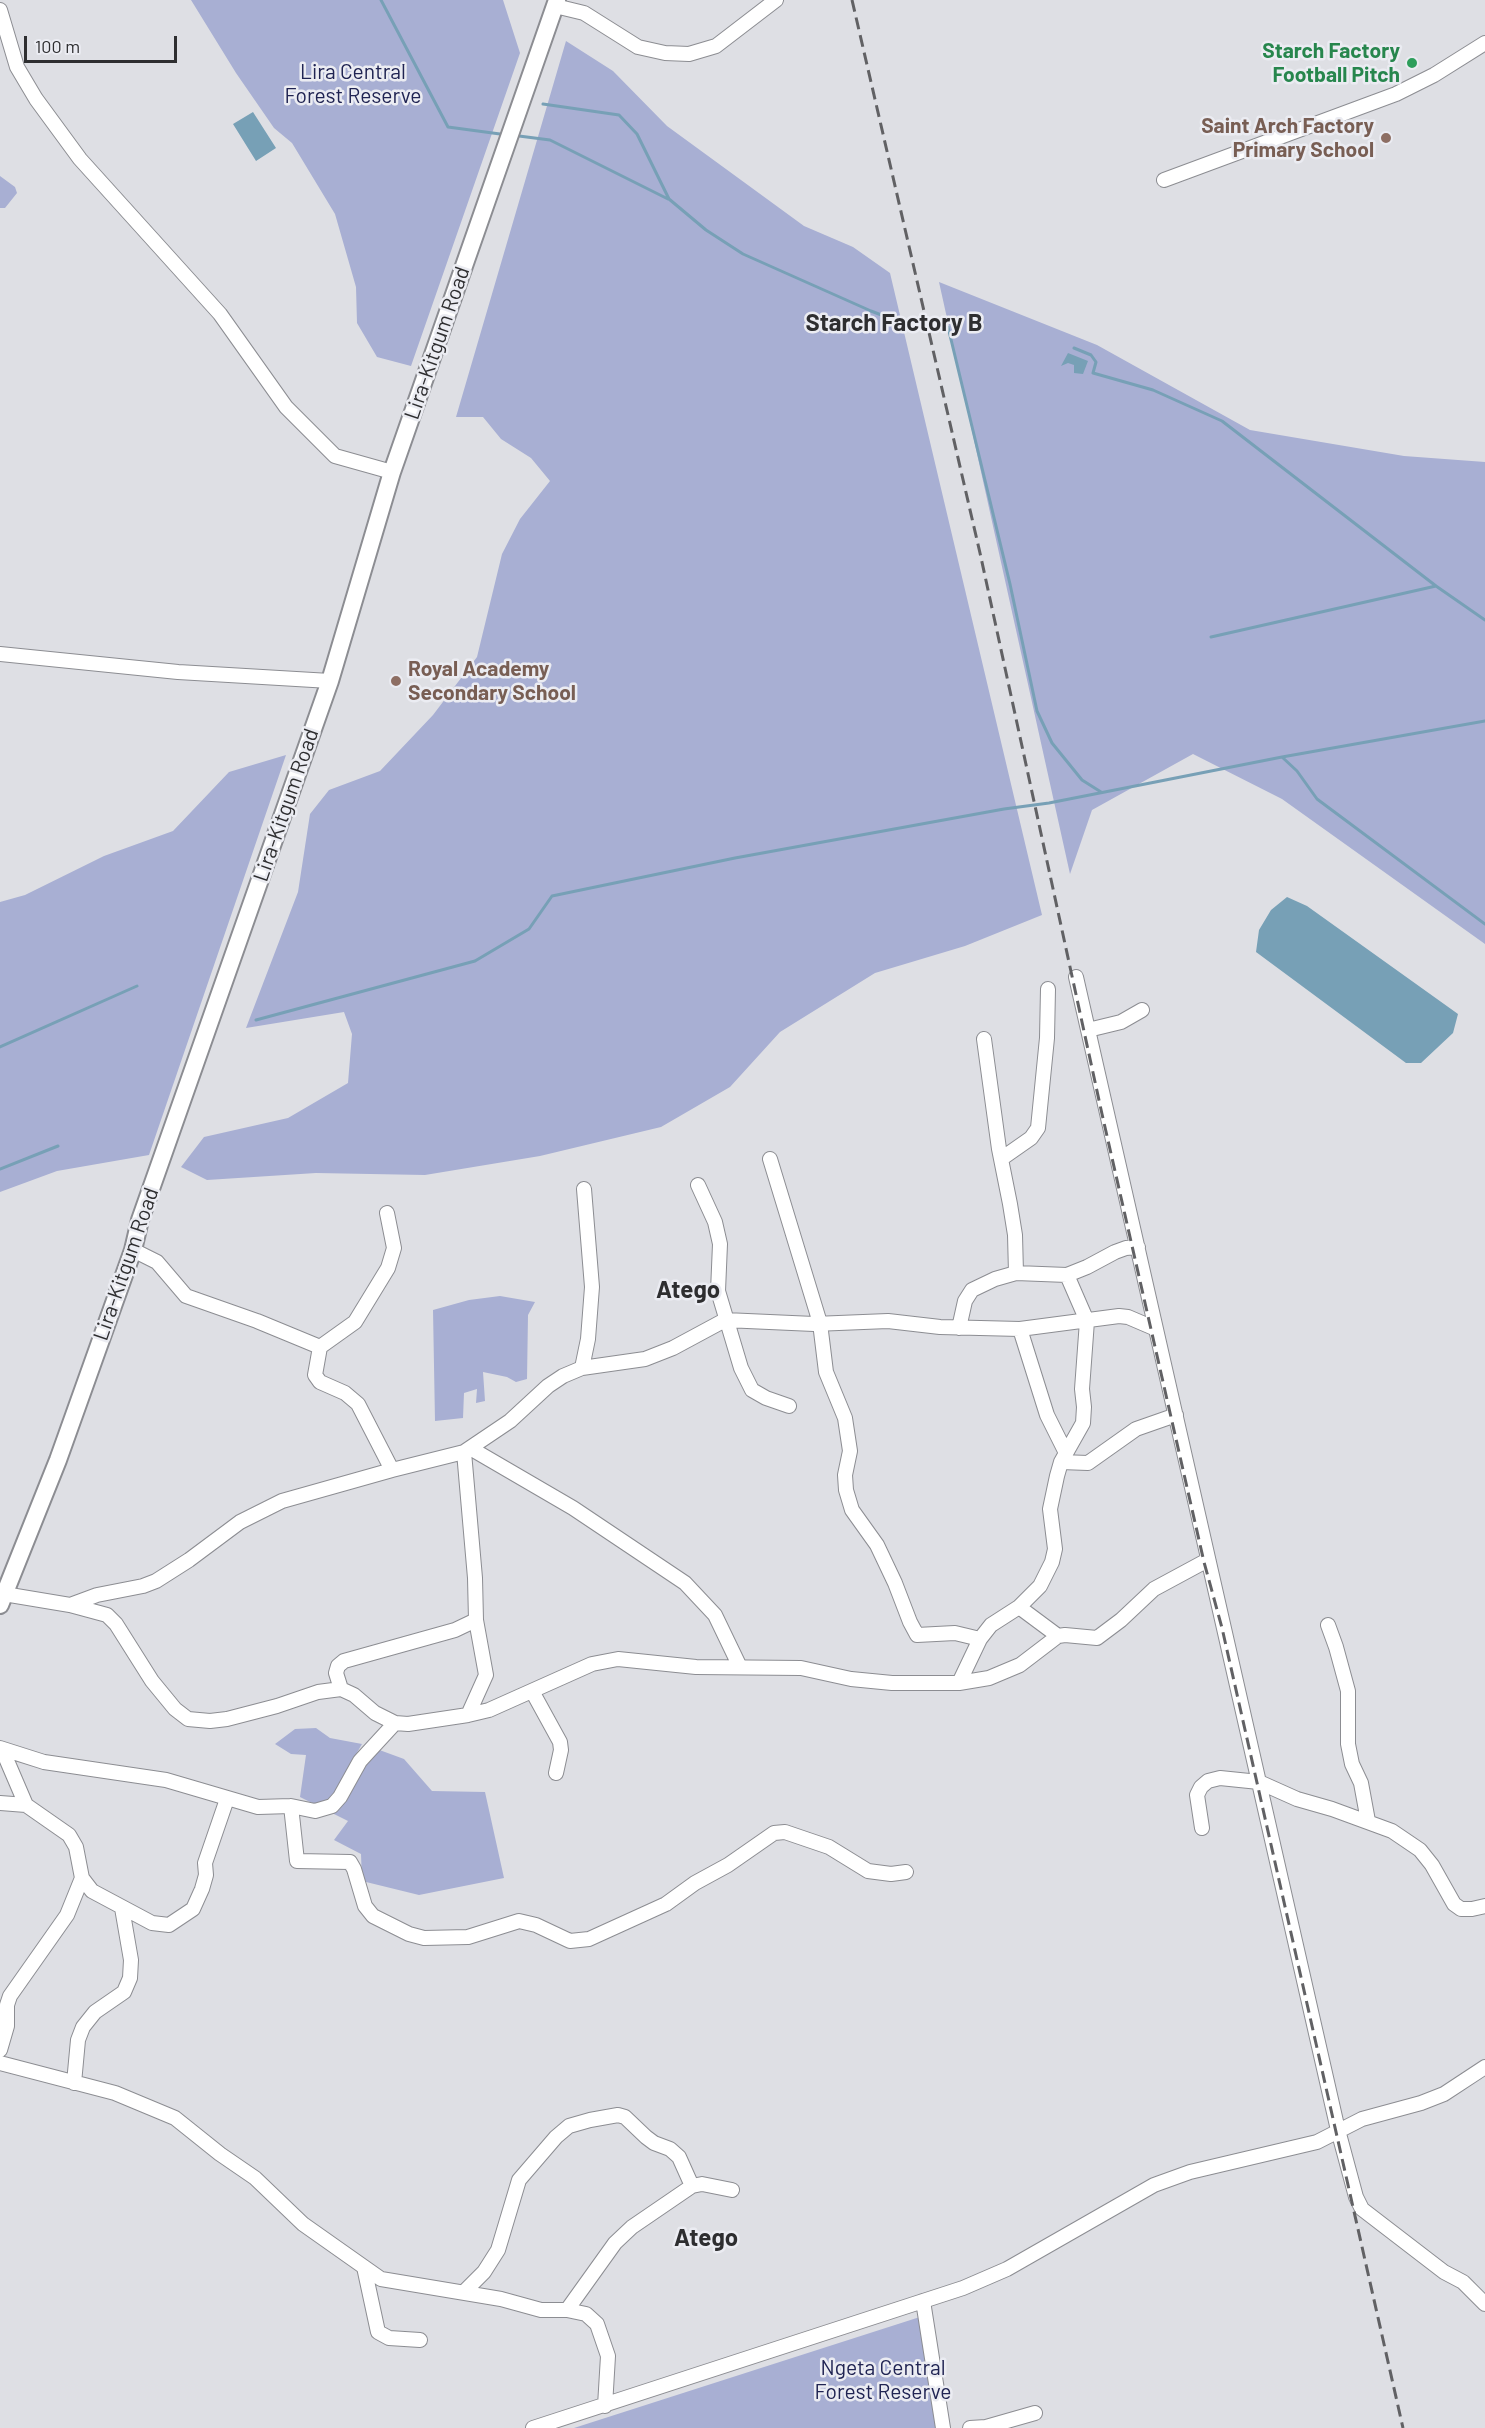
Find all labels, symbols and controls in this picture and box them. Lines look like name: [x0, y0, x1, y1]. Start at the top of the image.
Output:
scale bar: [27, 24, 180, 62]
text: 100 m: [35, 35, 80, 57]
place label: Starch Factory Football Pitch: [1262, 38, 1400, 88]
marker: Starch Factory Football Pitch: [1405, 56, 1419, 70]
park label: Lira Central Forest Reserve: [284, 59, 422, 109]
place label: Saint Arch Factory Primary School: [1201, 113, 1374, 163]
marker: Saint Arch Factory Primary School: [1379, 131, 1393, 145]
street label: Lira-Kitgum Road: [399, 263, 475, 423]
district label: Starch Factory B: [805, 309, 983, 337]
place label: Royal Academy Secondary School: [408, 656, 576, 706]
marker: Royal Academy Secondary School: [389, 674, 403, 688]
street label: Lira-Kitgum Road: [248, 725, 324, 885]
street label: Lira-Kitgum Road: [88, 1184, 164, 1344]
district label: Atego: [656, 1276, 720, 1304]
district label: Atego: [674, 2224, 738, 2252]
park label: Ngeta Central Forest Reserve: [814, 2355, 952, 2405]

